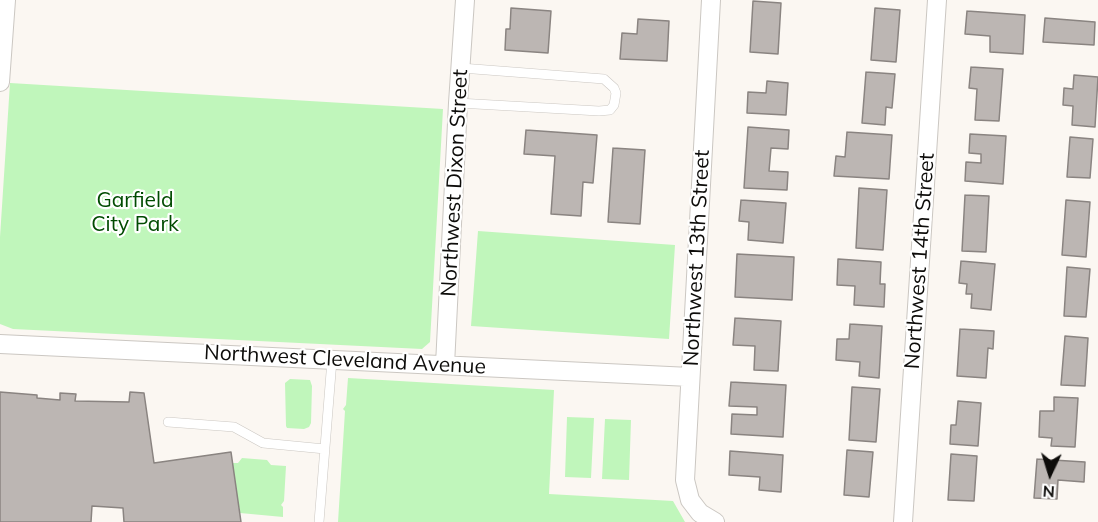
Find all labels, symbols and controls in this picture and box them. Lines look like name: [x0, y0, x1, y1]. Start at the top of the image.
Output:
street label: Northwest Dixon Street: [436, 69, 474, 297]
street label: Northwest 13th Street: [679, 149, 715, 367]
street label: Northwest 14th Street: [900, 152, 940, 370]
park label: Garfield City Park: [91, 188, 179, 238]
street label: Northwest Cleveland Avenue: [203, 340, 487, 380]
north arrow: [1020, 444, 1080, 504]
text: N: [1042, 482, 1055, 502]

